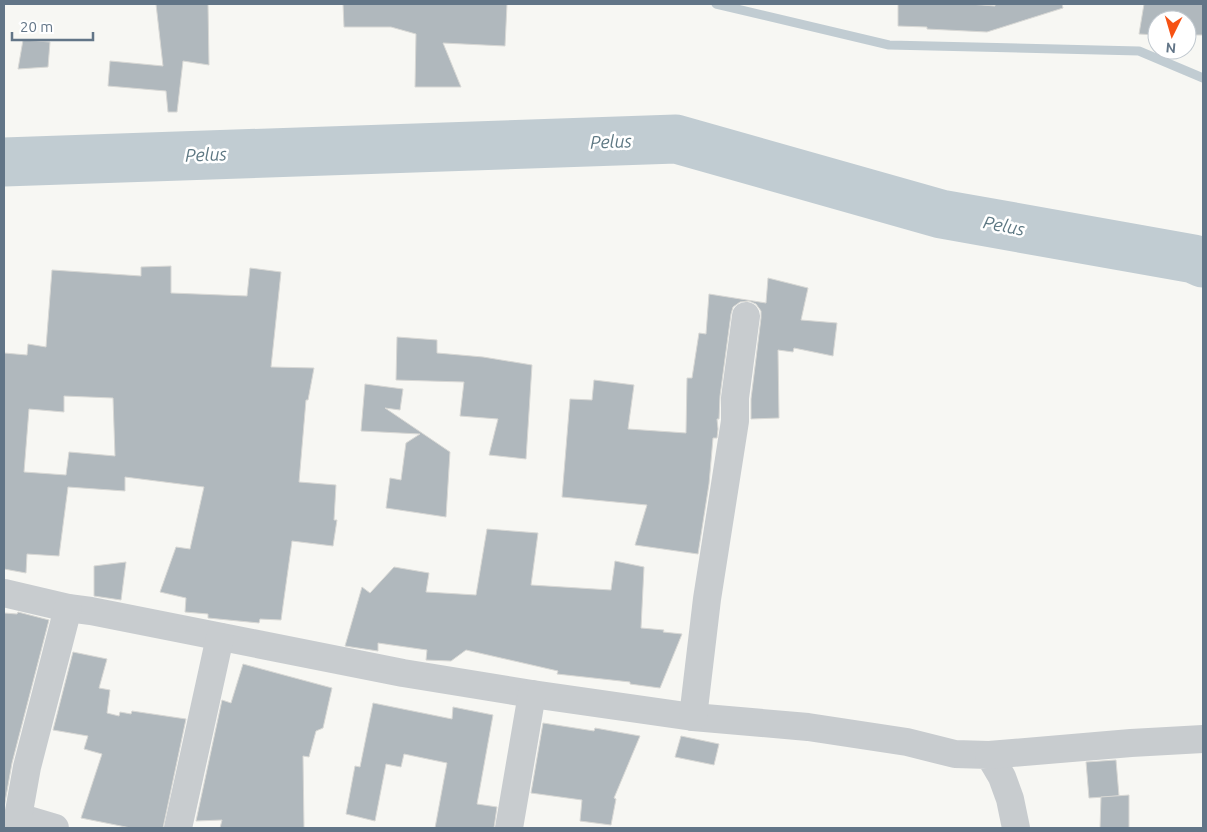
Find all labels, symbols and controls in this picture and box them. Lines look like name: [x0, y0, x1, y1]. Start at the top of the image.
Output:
scale bar: [12, 10, 94, 42]
north arrow: [1147, 10, 1197, 60]
text: 20 m: [20, 18, 53, 35]
text: N: [1165, 40, 1177, 56]
water label: Pelus: [590, 130, 633, 152]
water label: Pelus: [185, 143, 228, 165]
water label: Pelus: [982, 211, 1027, 239]

